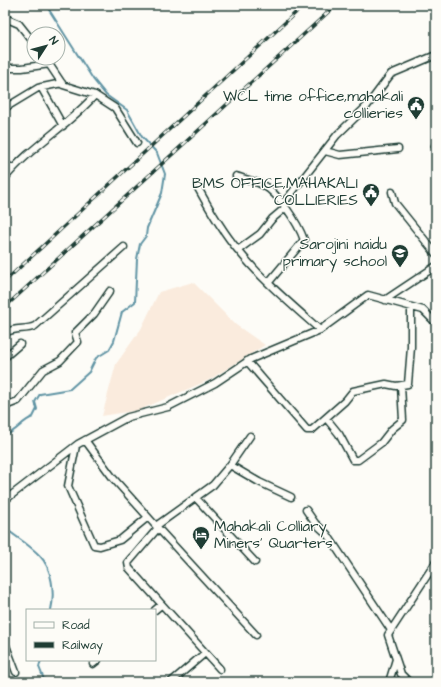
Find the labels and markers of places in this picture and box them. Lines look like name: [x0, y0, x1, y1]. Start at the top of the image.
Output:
place label: WCL time office,mahakali collieries: [223, 86, 404, 124]
public building icon: WCL time office,mahakali collieries: [406, 95, 426, 120]
place label: BMS OFFICE,MAHAKALI COLLIERIES: [192, 173, 358, 211]
public building icon: BMS OFFICE,MAHAKALI COLLIERIES: [361, 182, 381, 207]
place label: Sarojini naidu primary school: [283, 234, 387, 273]
school or university icon: Sarojini naidu primary school: [390, 243, 410, 268]
place label: Mahakali Colliary Miners' Quarters: [214, 516, 333, 554]
hotel icon: Mahakali Colliary Miners' Quarters: [191, 525, 211, 550]

